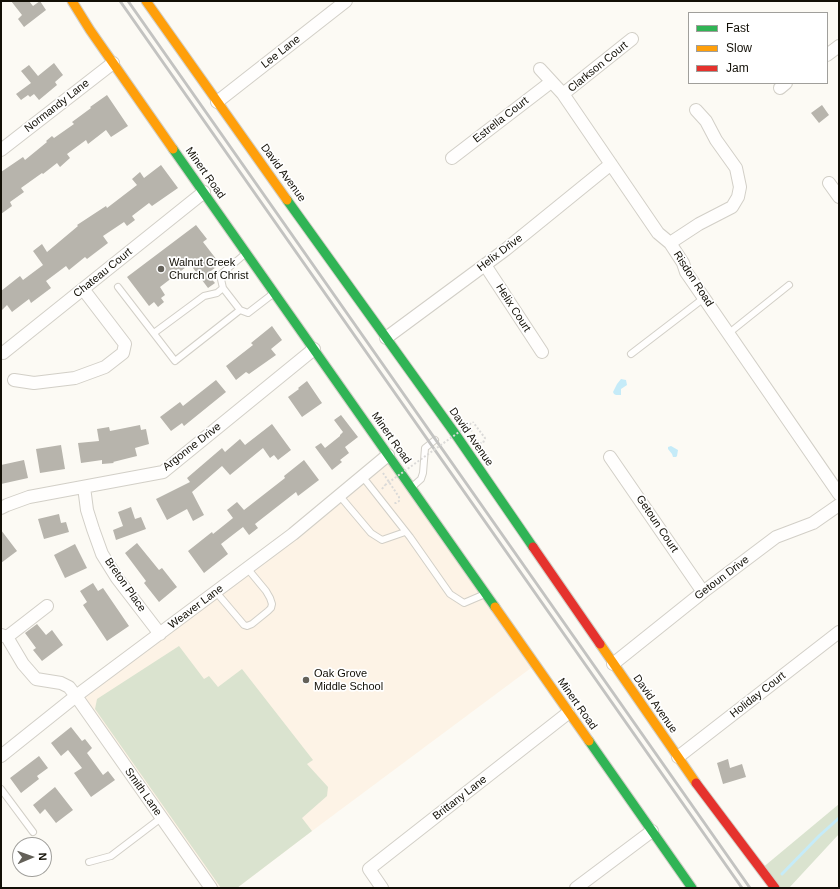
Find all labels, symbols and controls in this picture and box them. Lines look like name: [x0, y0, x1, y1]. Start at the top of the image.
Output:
legend: [688, 12, 828, 84]
text: Fast: [726, 21, 749, 35]
street label: Lee Lane: [259, 33, 303, 71]
street label: Clarkson Court: [565, 39, 631, 95]
text: Slow: [726, 41, 752, 55]
text: Jam: [726, 61, 749, 75]
street label: Normandy Lane: [22, 77, 92, 135]
street label: Estrella Court: [471, 94, 531, 146]
street label: David Avenue: [258, 141, 308, 205]
street label: Minert Road: [182, 145, 228, 201]
street label: Helix Drive: [475, 232, 525, 274]
street label: Chateau Court: [71, 245, 135, 301]
street label: Risdon Road: [670, 249, 716, 309]
place label: Walnut Creek Church of Christ: [169, 256, 248, 282]
marker: Walnut Creek Church of Christ: [156, 264, 166, 274]
street label: Helix Court: [493, 282, 533, 334]
street label: David Avenue: [446, 405, 496, 469]
street label: Minert Road: [368, 410, 414, 466]
street label: Argonne Drive: [160, 420, 224, 474]
street label: Getoun Court: [633, 493, 681, 555]
street label: Getoun Drive: [692, 553, 752, 603]
street label: Breton Place: [102, 555, 148, 615]
street label: Weaver Lane: [166, 582, 226, 632]
place label: Oak Grove Middle School: [314, 667, 383, 693]
street label: Holiday Court: [728, 669, 788, 721]
street label: David Avenue: [630, 672, 680, 736]
marker: Oak Grove Middle School: [301, 675, 311, 685]
street label: Minert Road: [554, 676, 600, 732]
street label: Smith Lane: [122, 765, 164, 819]
street label: Brittany Lane: [430, 773, 490, 823]
north arrow: [12, 837, 52, 877]
text: N: [37, 852, 49, 861]

